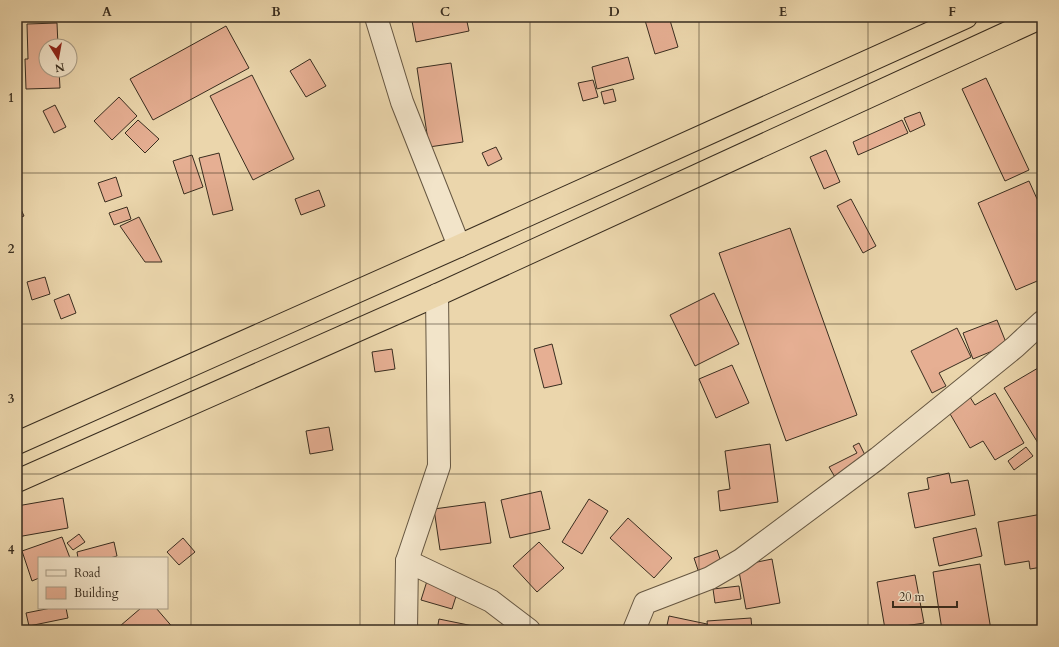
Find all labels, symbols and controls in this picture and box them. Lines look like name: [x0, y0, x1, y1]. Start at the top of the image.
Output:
text: A: [102, 3, 112, 21]
text: B: [271, 3, 281, 21]
text: C: [440, 3, 450, 21]
text: D: [608, 3, 620, 21]
text: E: [779, 3, 787, 21]
text: F: [948, 3, 956, 21]
north arrow: [38, 38, 78, 78]
text: N: [53, 59, 66, 76]
text: 1: [8, 89, 14, 107]
text: 2: [8, 240, 15, 258]
text: 3: [8, 390, 15, 408]
text: 4: [8, 541, 15, 559]
legend: [38, 557, 168, 609]
text: Road: [74, 565, 101, 581]
scale bar: [893, 583, 957, 609]
text: Building: [74, 585, 119, 601]
text: 20 m: [899, 589, 926, 605]

